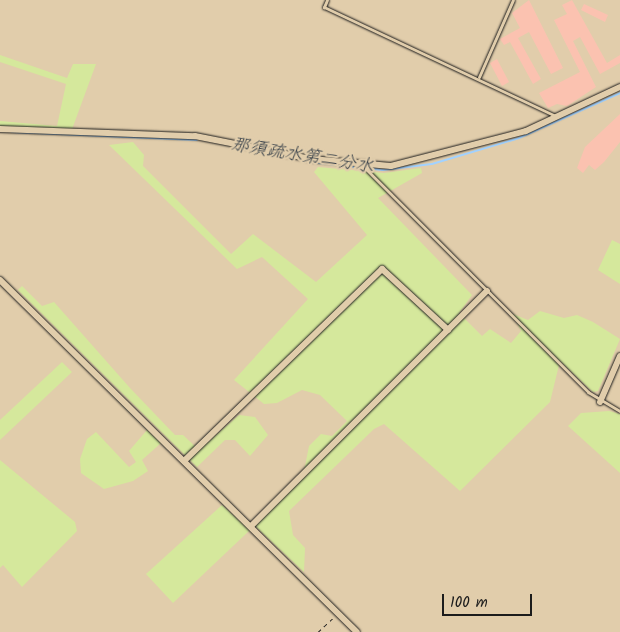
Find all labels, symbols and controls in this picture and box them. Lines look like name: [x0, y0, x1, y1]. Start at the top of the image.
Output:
water label: 那須疏水第二分水: [229, 135, 375, 179]
scale bar: [445, 584, 535, 616]
text: 100 m: [450, 591, 488, 615]

